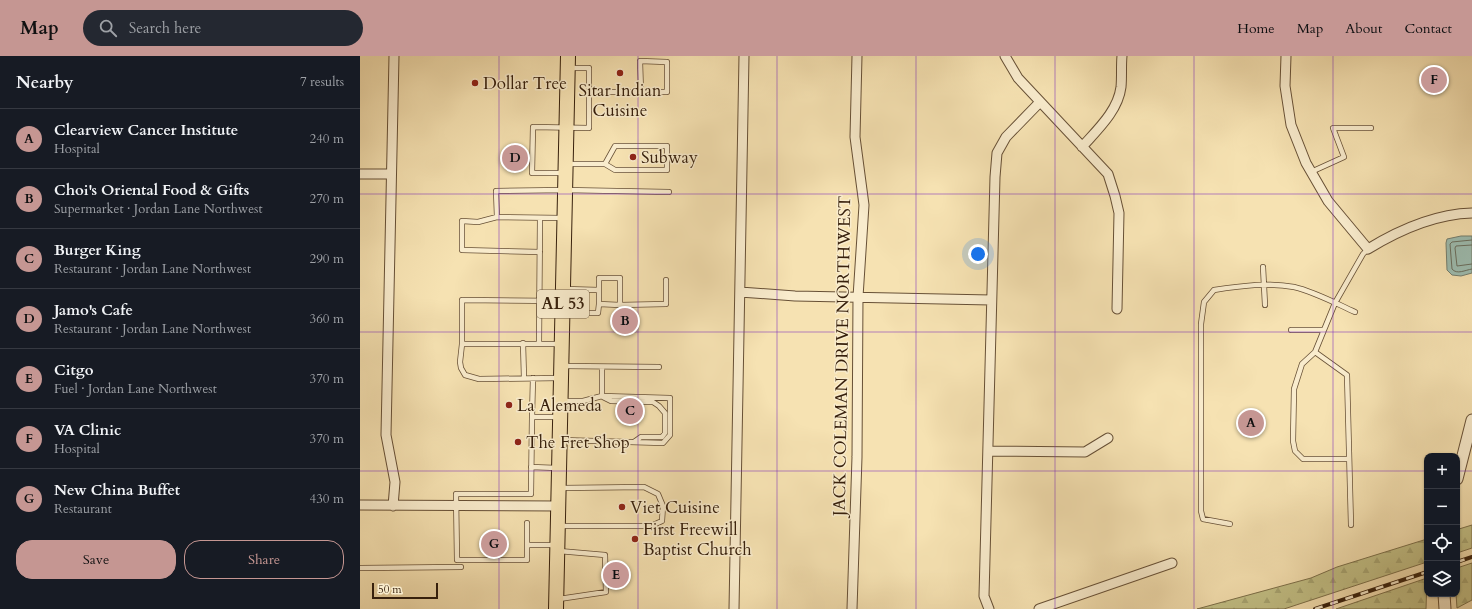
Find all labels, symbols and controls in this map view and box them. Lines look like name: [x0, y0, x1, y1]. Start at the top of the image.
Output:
search box: [83, 10, 363, 46]
text: Map: [20, 15, 59, 41]
icon: search: [97, 17, 119, 39]
text: Search here: [129, 18, 201, 38]
text: Home: [1237, 19, 1275, 38]
text: Map: [1297, 19, 1323, 38]
text: About: [1345, 19, 1382, 38]
text: Contact: [1404, 19, 1452, 38]
pin: F: [1421, 65, 1447, 95]
marker: Sitar Indian Cuisine: [615, 68, 625, 78]
text: Nearby: [16, 71, 73, 94]
place label: Dollar Tree: [483, 72, 567, 95]
text: 7 results: [300, 73, 344, 91]
marker: Dollar Tree: [470, 78, 480, 88]
place label: Sitar Indian Cuisine: [578, 79, 662, 122]
text: Clearview Cancer Institute: [54, 120, 238, 140]
text: A: [24, 130, 34, 148]
text: 240 m: [310, 130, 344, 148]
text: Hospital: [54, 140, 100, 158]
pin: D: [502, 143, 528, 173]
place label: Subway: [641, 146, 698, 169]
marker: Subway: [628, 152, 638, 162]
text: Choi's Oriental Food & Gifts: [54, 180, 249, 200]
text: B: [24, 190, 34, 208]
text: 270 m: [310, 190, 344, 208]
street label: JACK COLEMAN DRIVE NORTHWEST: [828, 196, 856, 519]
text: Supermarket · Jordan Lane Northwest: [54, 200, 263, 218]
text: Burger King: [54, 240, 141, 260]
your location: [968, 244, 988, 264]
text: C: [24, 250, 34, 268]
text: 290 m: [310, 250, 344, 268]
text: Restaurant · Jordan Lane Northwest: [54, 260, 251, 278]
road number: AL 53: [537, 290, 589, 318]
text: Jamo's Cafe: [54, 300, 133, 320]
pin: B: [612, 306, 638, 336]
text: D: [23, 310, 35, 328]
text: 360 m: [310, 310, 344, 328]
text: Restaurant · Jordan Lane Northwest: [54, 320, 251, 338]
text: Citgo: [54, 360, 93, 380]
text: E: [25, 370, 33, 388]
text: 370 m: [310, 370, 344, 388]
text: Fuel · Jordan Lane Northwest: [54, 380, 217, 398]
place label: La Alemeda: [517, 394, 602, 417]
pin: C: [617, 396, 643, 426]
marker: La Alemeda: [504, 400, 514, 410]
pin: A: [1238, 408, 1264, 438]
text: VA Clinic: [54, 420, 121, 440]
text: F: [25, 430, 33, 448]
text: 370 m: [310, 430, 344, 448]
place label: The Fret Shop: [526, 431, 630, 454]
marker: The Fret Shop: [513, 437, 523, 447]
text: Hospital: [54, 440, 100, 458]
map controls: [1424, 453, 1460, 597]
button: +: [1424, 453, 1460, 489]
text: New China Buffet: [54, 480, 180, 500]
button: −: [1424, 489, 1460, 525]
text: G: [24, 490, 34, 508]
text: 430 m: [310, 490, 344, 508]
place label: Viet Cuisine: [630, 496, 720, 519]
text: Restaurant: [54, 500, 112, 518]
marker: Viet Cuisine: [617, 502, 627, 512]
place label: First Freewill Baptist Church: [643, 518, 752, 561]
button: locate: [1424, 525, 1460, 561]
pin: G: [481, 529, 507, 559]
marker: First Freewill Baptist Church: [630, 534, 640, 544]
button: Save: [16, 540, 176, 579]
button: Share: [184, 540, 344, 579]
pin: E: [603, 560, 629, 590]
button: layers: [1424, 561, 1460, 597]
scale bar: [372, 581, 438, 600]
text: 50 m: [378, 582, 402, 597]

